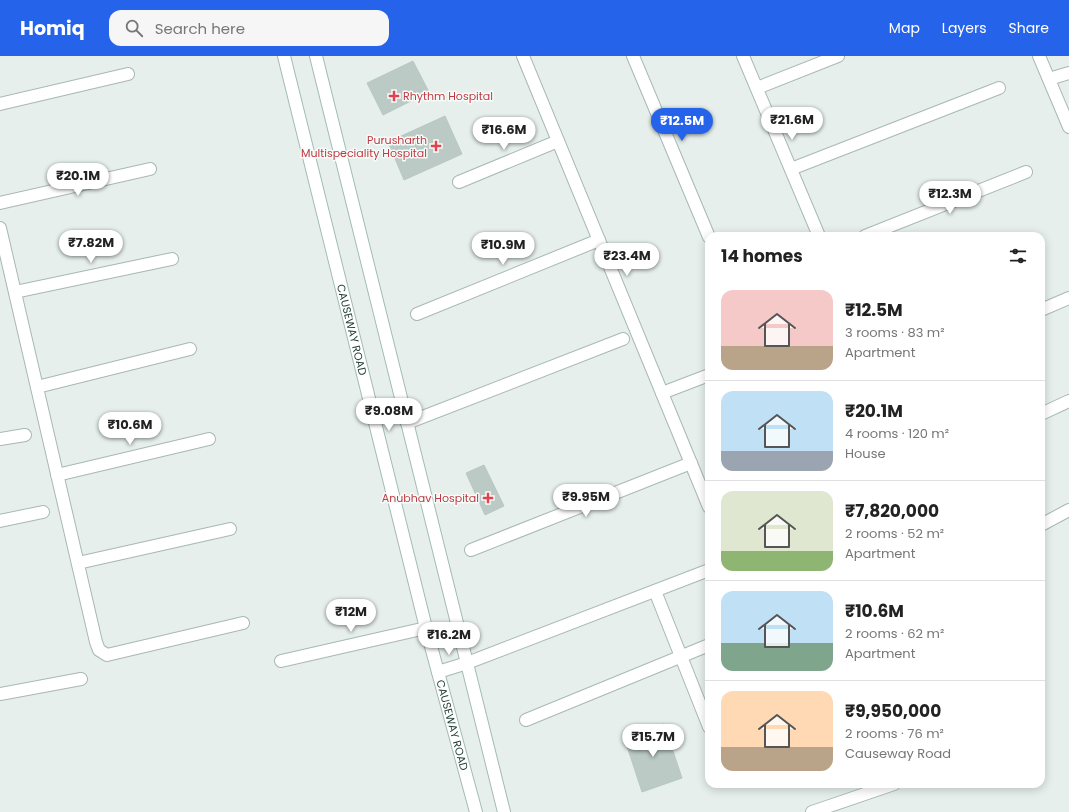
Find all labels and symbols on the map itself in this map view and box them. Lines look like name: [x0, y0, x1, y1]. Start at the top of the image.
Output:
place label: Rhythm Hospital: [403, 88, 493, 104]
marker: Rhythm Hospital: [388, 90, 400, 102]
pin: ₹21.6M: [759, 107, 825, 141]
pin: ₹12.5M: [649, 108, 715, 142]
pin: ₹16.6M: [471, 117, 537, 151]
place label: Purusharth Multispeciality Hospital: [301, 132, 427, 161]
marker: Purusharth Multispeciality Hospital: [430, 140, 442, 152]
pin: ₹20.1M: [45, 163, 111, 197]
pin: ₹12.3M: [917, 181, 983, 215]
pin: ₹7.82M: [58, 230, 124, 264]
pin: ₹10.9M: [470, 232, 536, 266]
pin: ₹23.4M: [594, 243, 660, 277]
street label: CAUSEWAY ROAD: [333, 282, 371, 377]
pin: ₹9.08M: [356, 398, 422, 432]
pin: ₹10.6M: [97, 412, 163, 446]
pin: ₹9.95M: [553, 484, 619, 518]
place label: Anubhav Hospital: [382, 490, 479, 506]
marker: Anubhav Hospital: [482, 492, 494, 504]
pin: ₹12M: [327, 599, 375, 633]
pin: ₹16.2M: [416, 622, 482, 656]
street label: CAUSEWAY ROAD: [432, 678, 472, 773]
pin: ₹15.7M: [620, 724, 686, 758]

